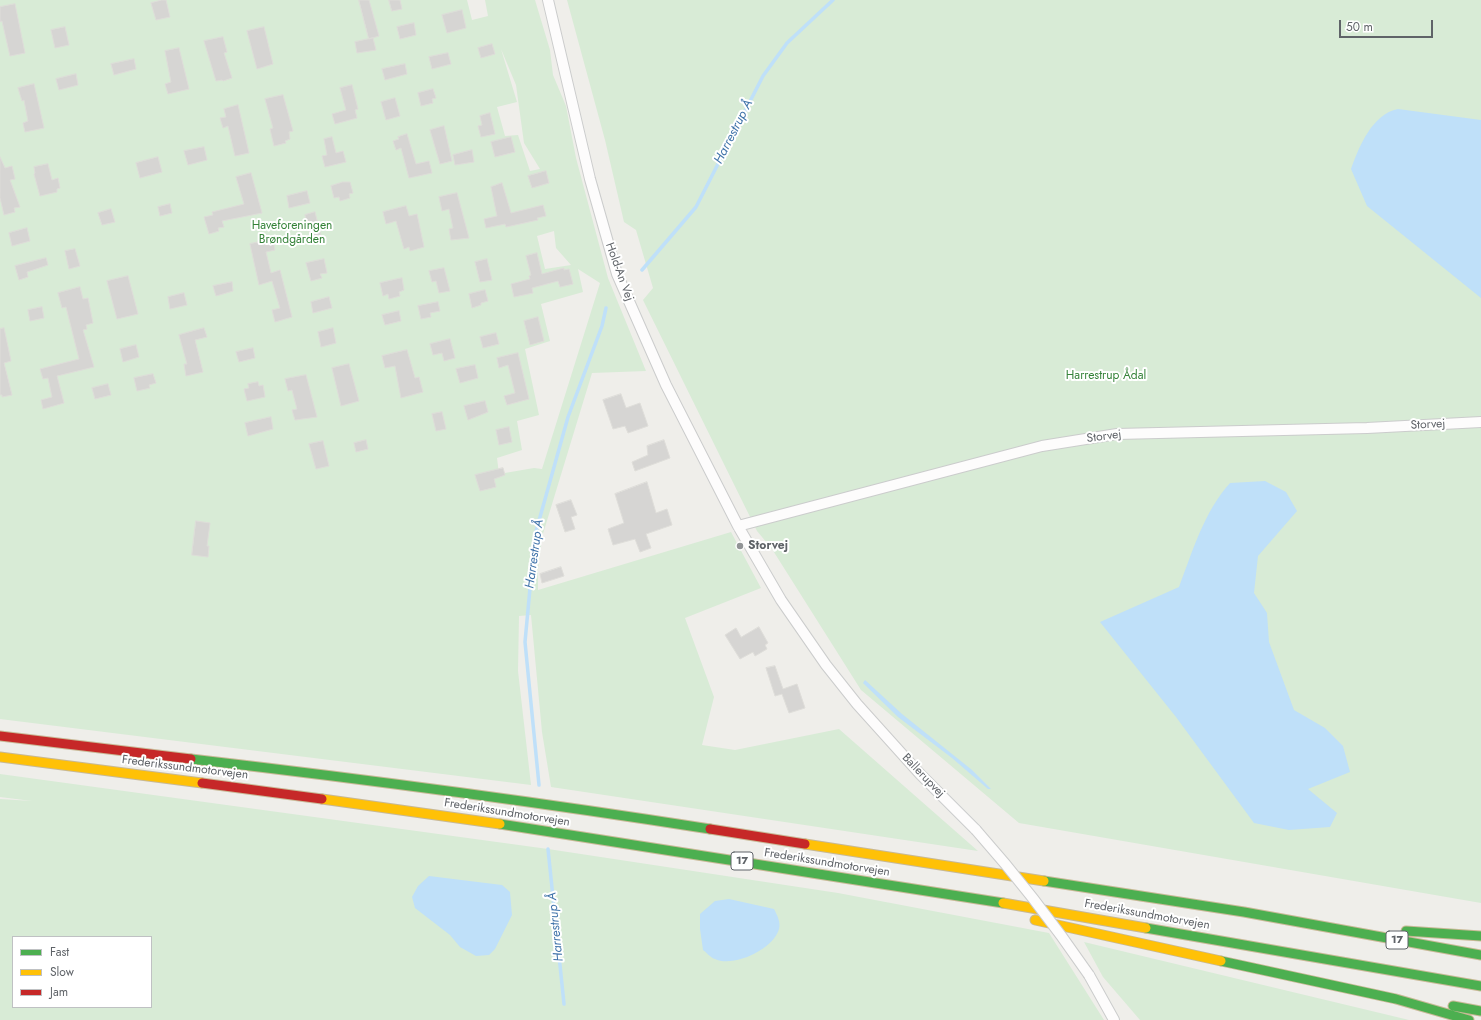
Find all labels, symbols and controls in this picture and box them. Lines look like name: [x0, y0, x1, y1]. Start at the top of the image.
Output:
scale bar: [1341, 12, 1435, 38]
text: 50 m: [1346, 18, 1373, 36]
water label: Harrestrup Å: [711, 97, 757, 167]
park label: Haveforeningen Brøndgården: [252, 219, 332, 247]
street label: Hold-An Vej: [602, 241, 636, 303]
park label: Harrestrup Ådal: [1066, 369, 1146, 383]
street label: Storvej: [1410, 417, 1446, 433]
street label: Storvej: [1086, 428, 1122, 446]
water label: Harrestrup Å: [522, 518, 548, 590]
place label: Storvej: [748, 539, 788, 553]
marker: Storvej: [735, 541, 745, 551]
street label: Ballerupvej: [899, 751, 947, 801]
street label: Frederikssundmotorvejen: [121, 753, 249, 783]
street label: Frederikssundmotorvejen: [443, 796, 571, 830]
street label: Frederikssundmotorvejen: [763, 846, 891, 880]
road number: 17: [731, 852, 753, 870]
water label: Harrestrup Å: [545, 892, 567, 962]
street label: Frederikssundmotorvejen: [1083, 897, 1211, 933]
road number: 17: [1386, 931, 1408, 949]
legend: [12, 936, 152, 1008]
text: Fast: [50, 943, 69, 961]
text: Slow: [50, 963, 74, 981]
text: Jam: [50, 983, 68, 1001]

